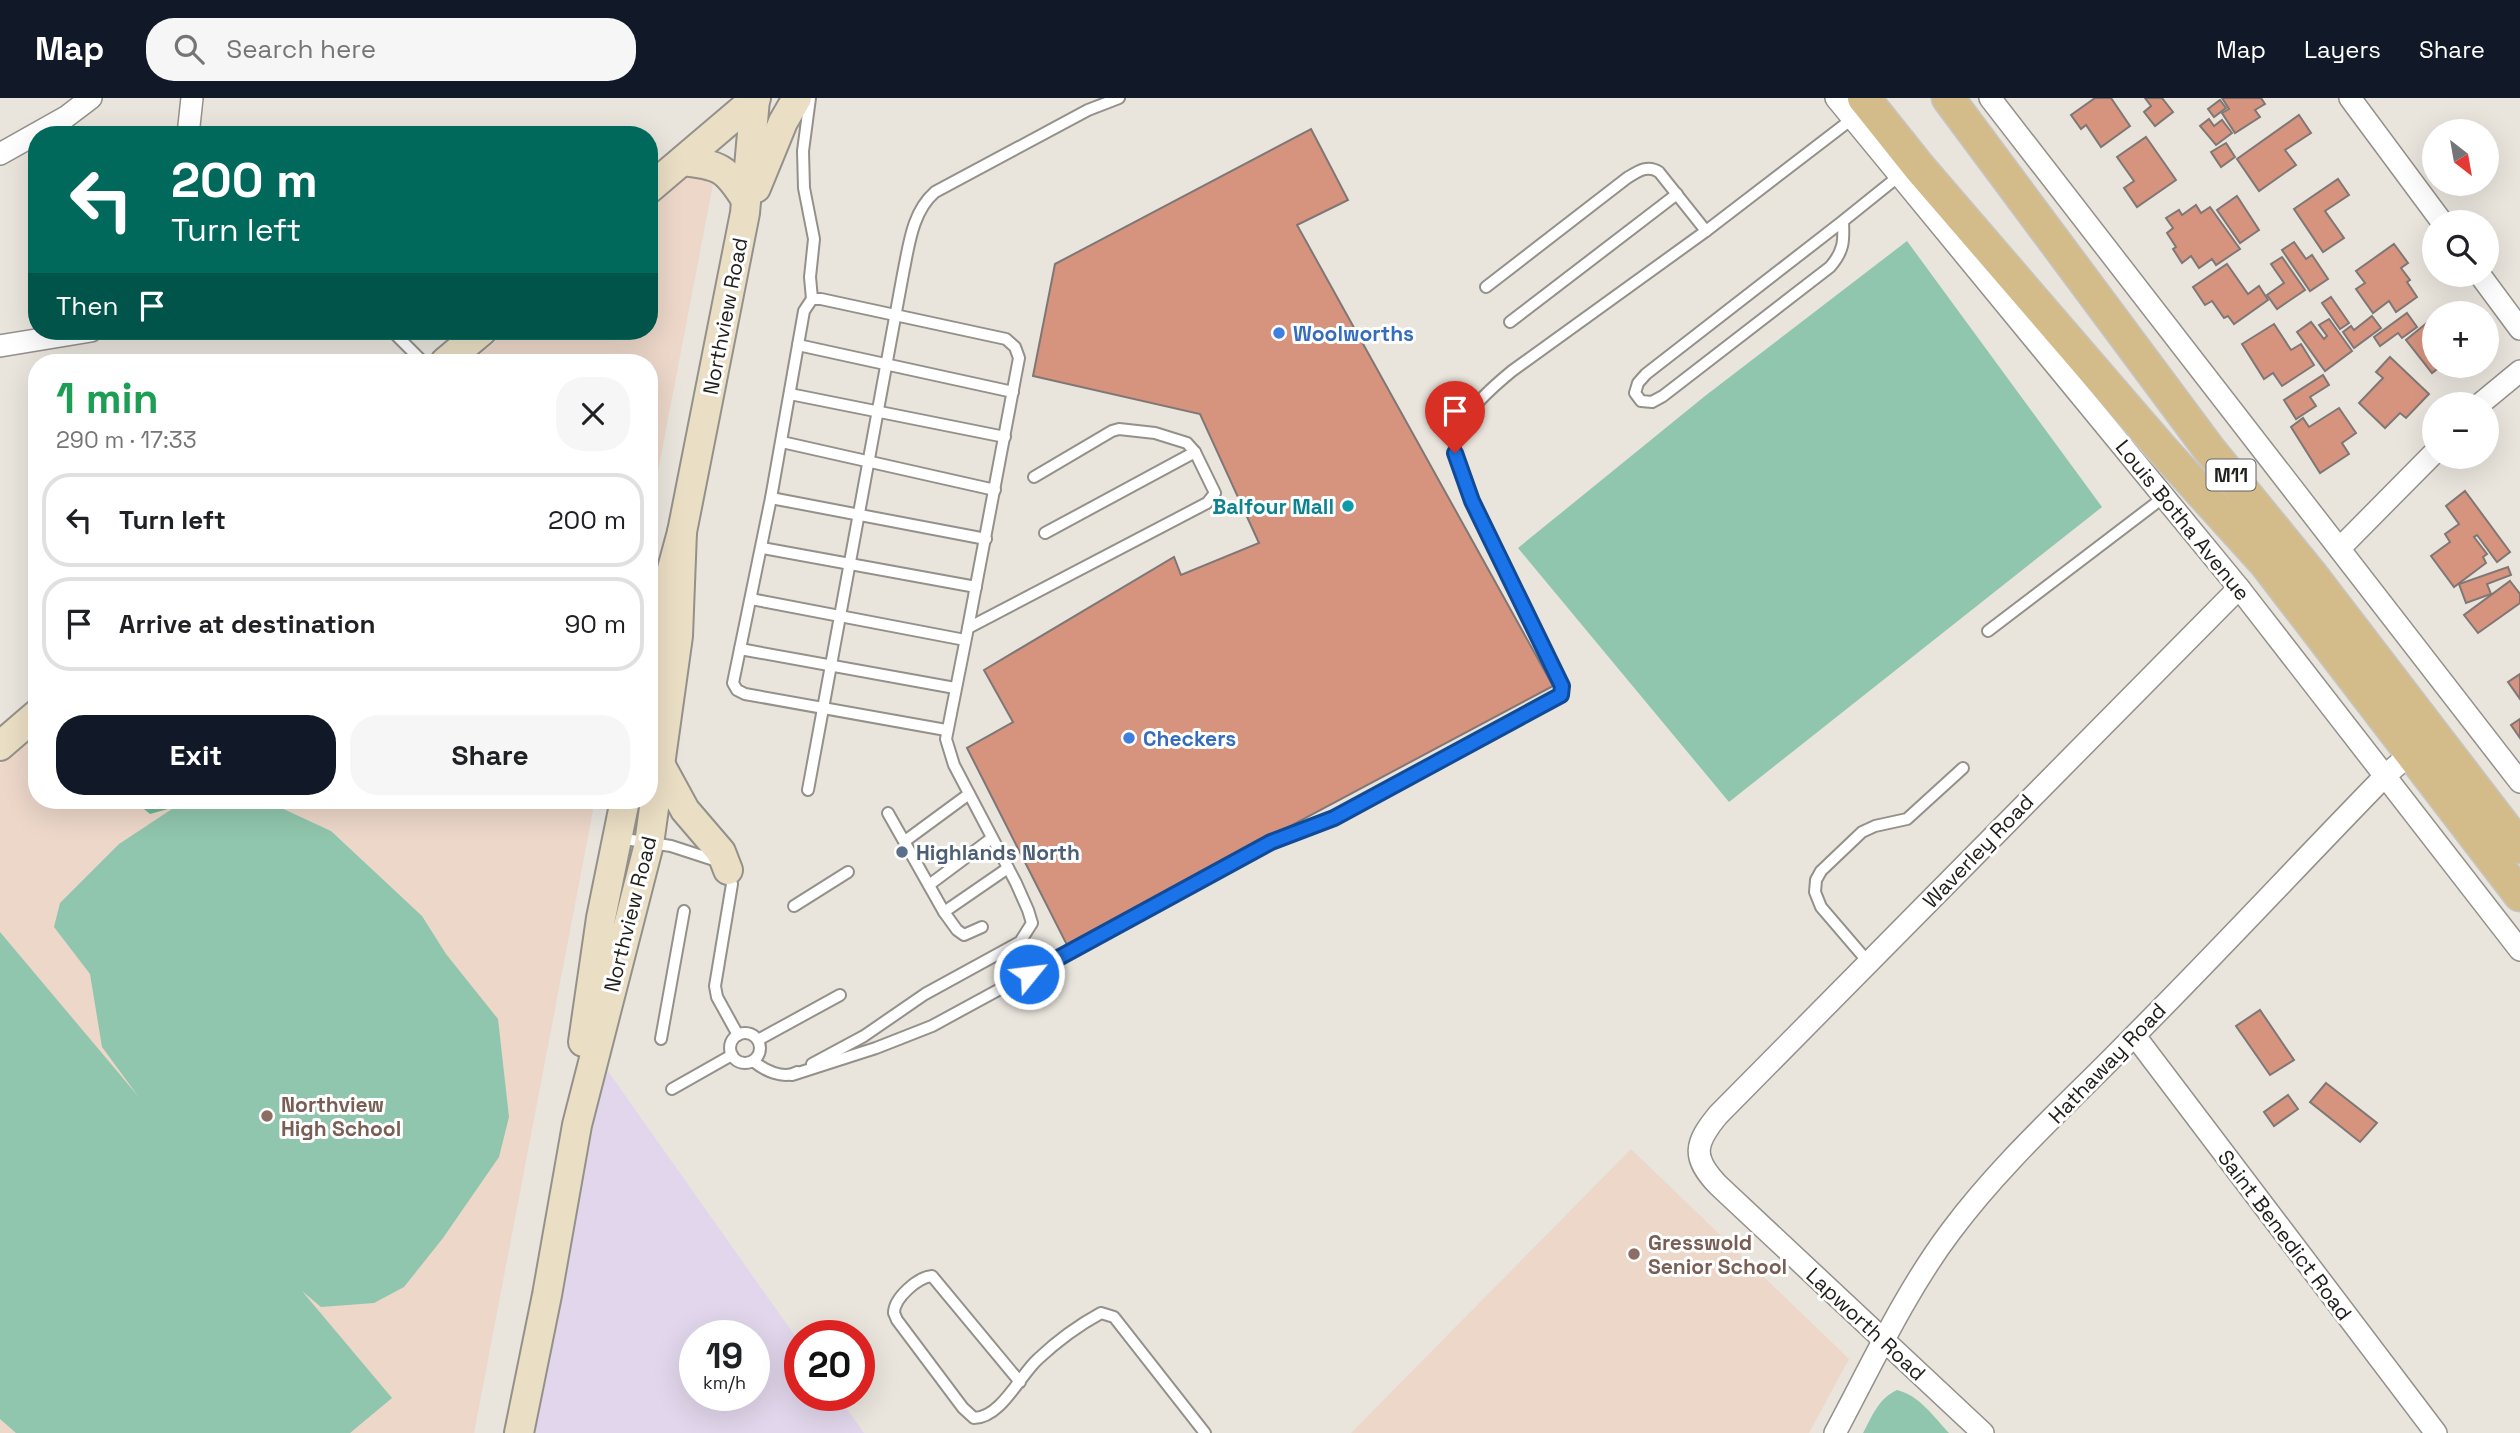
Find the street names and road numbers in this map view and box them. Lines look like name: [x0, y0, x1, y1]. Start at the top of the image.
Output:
street label: Northview Road: [697, 235, 753, 397]
street label: Louis Botha Avenue: [2110, 434, 2256, 606]
road number: M11: [2206, 460, 2256, 490]
street label: Waverley Road: [1917, 788, 2039, 914]
street label: Northview Road: [598, 833, 662, 995]
street label: Hathaway Road: [2042, 997, 2172, 1129]
street label: Saint Benedict Road: [2212, 1144, 2358, 1326]
street label: Lapworth Road: [1801, 1262, 1931, 1386]

